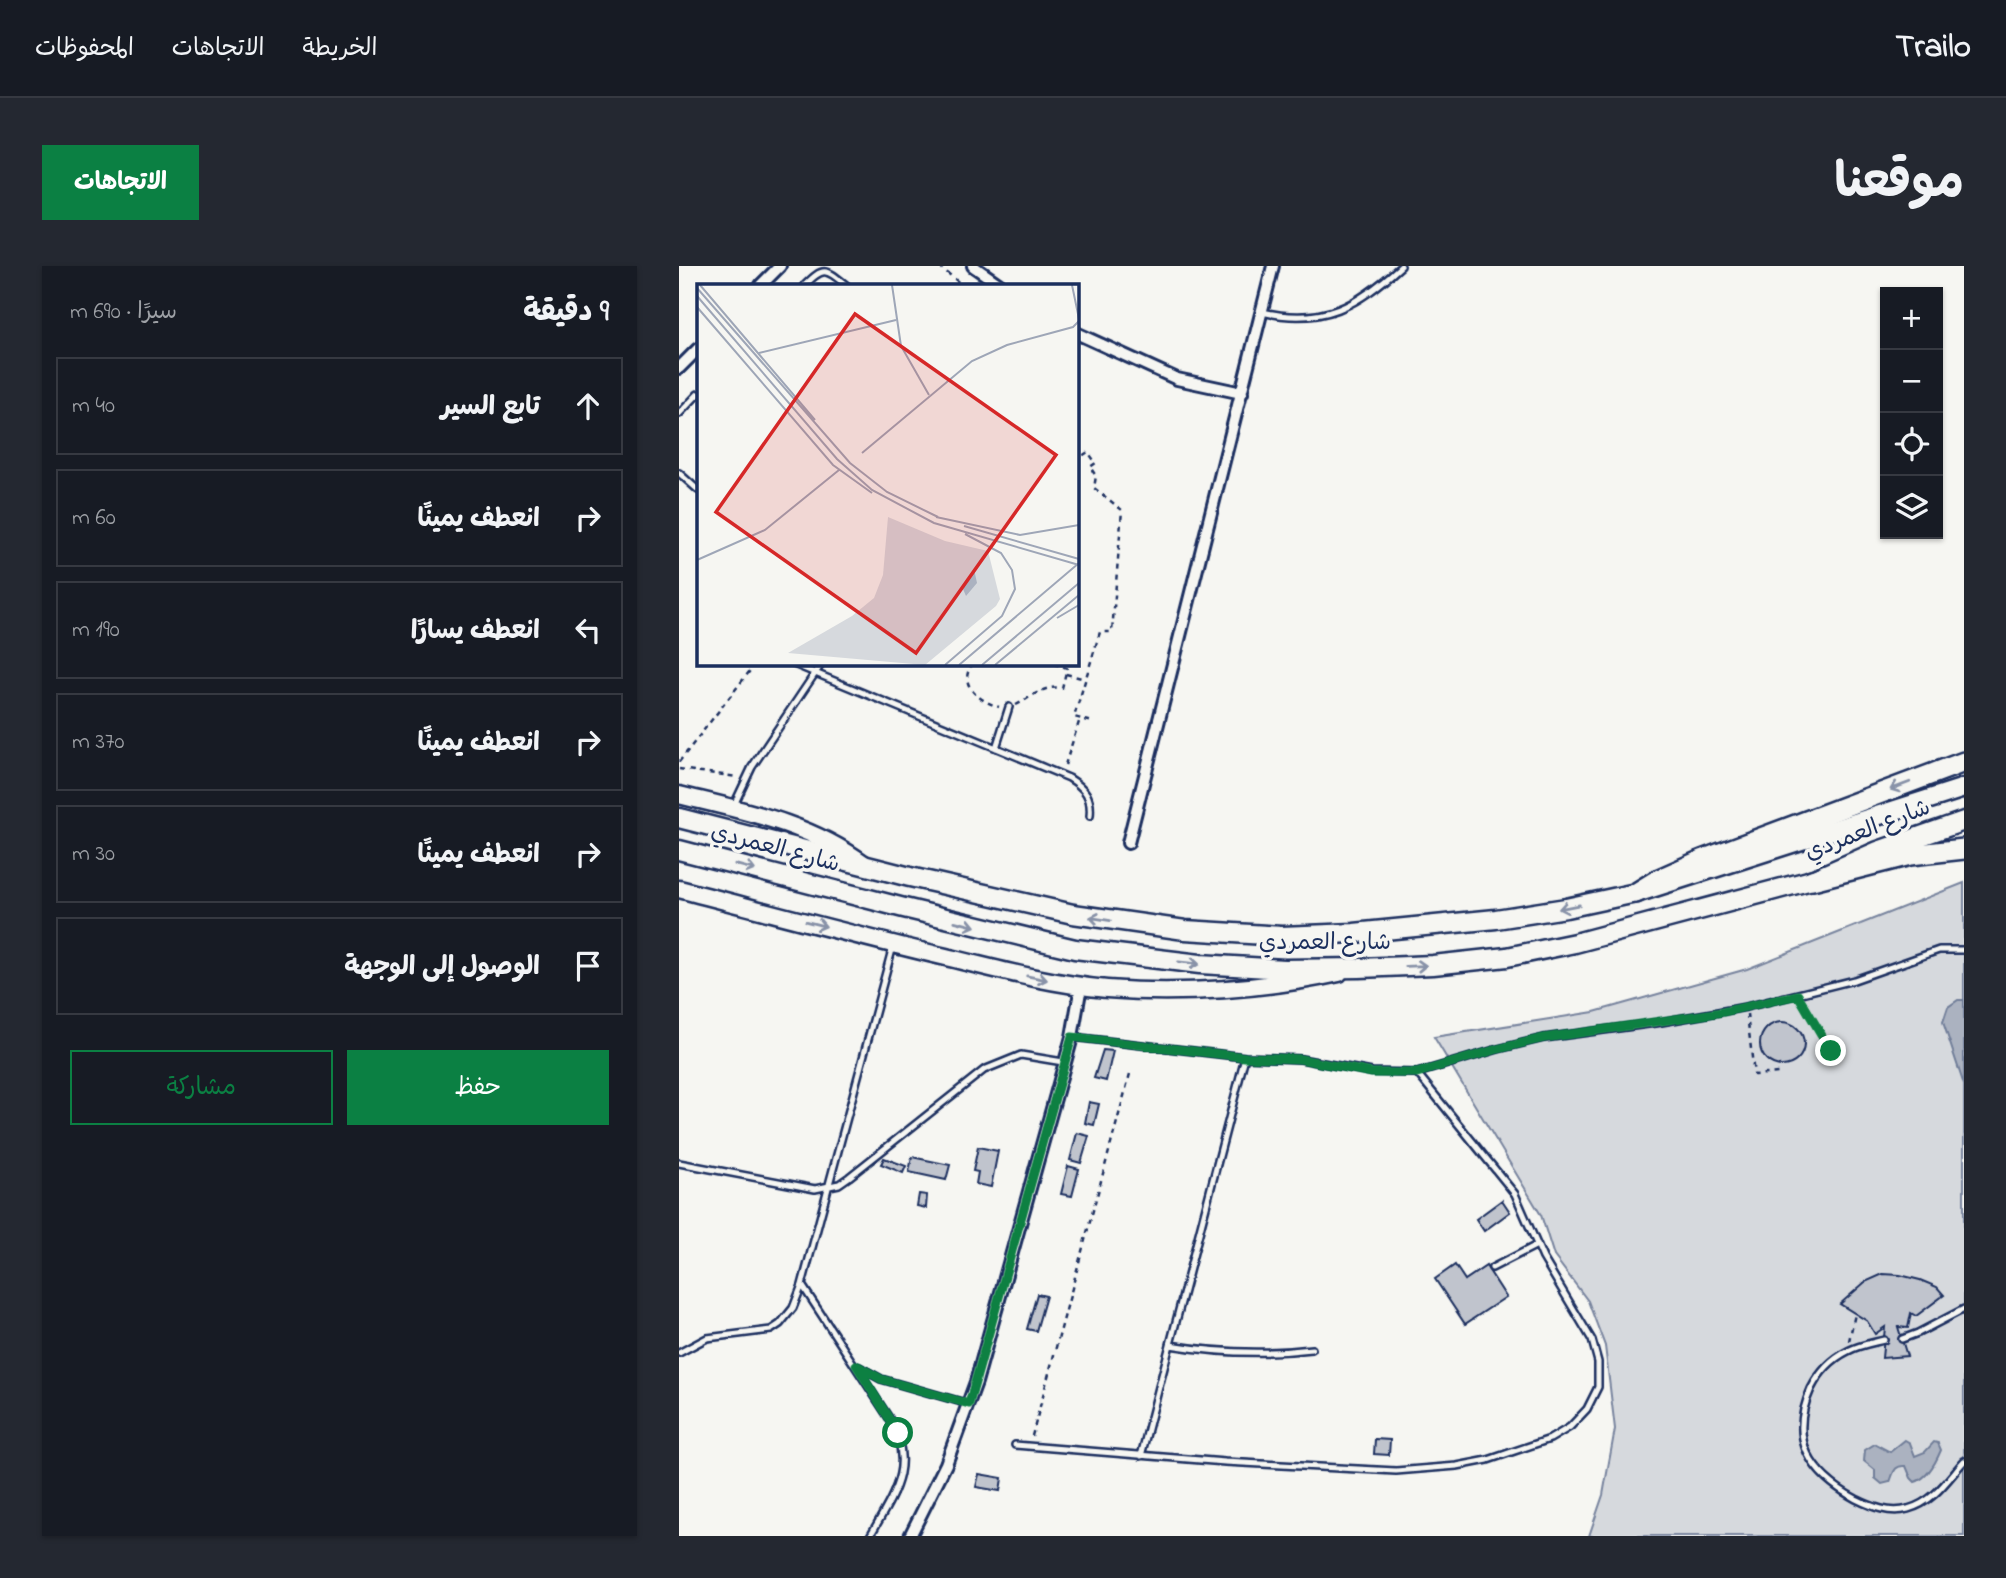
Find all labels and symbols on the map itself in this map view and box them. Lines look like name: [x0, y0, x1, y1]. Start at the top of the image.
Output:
inset map: [697, 284, 1078, 665]
one-way arrow: [1890, 780, 1912, 793]
street label: شارع العمردي: [1800, 792, 1936, 870]
street label: شارع العمردي: [707, 816, 843, 882]
one-way arrow: [733, 861, 756, 874]
one-way arrow: [1558, 900, 1581, 914]
one-way arrow: [1089, 912, 1111, 925]
one-way arrow: [954, 918, 976, 931]
one-way arrow: [805, 919, 827, 932]
street label: شارع العمردي: [1259, 927, 1391, 960]
one-way arrow: [1177, 957, 1200, 970]
one-way arrow: [1405, 960, 1428, 973]
one-way arrow: [1025, 972, 1048, 986]
route end: [1815, 1035, 1846, 1066]
route start: [882, 1417, 913, 1448]

